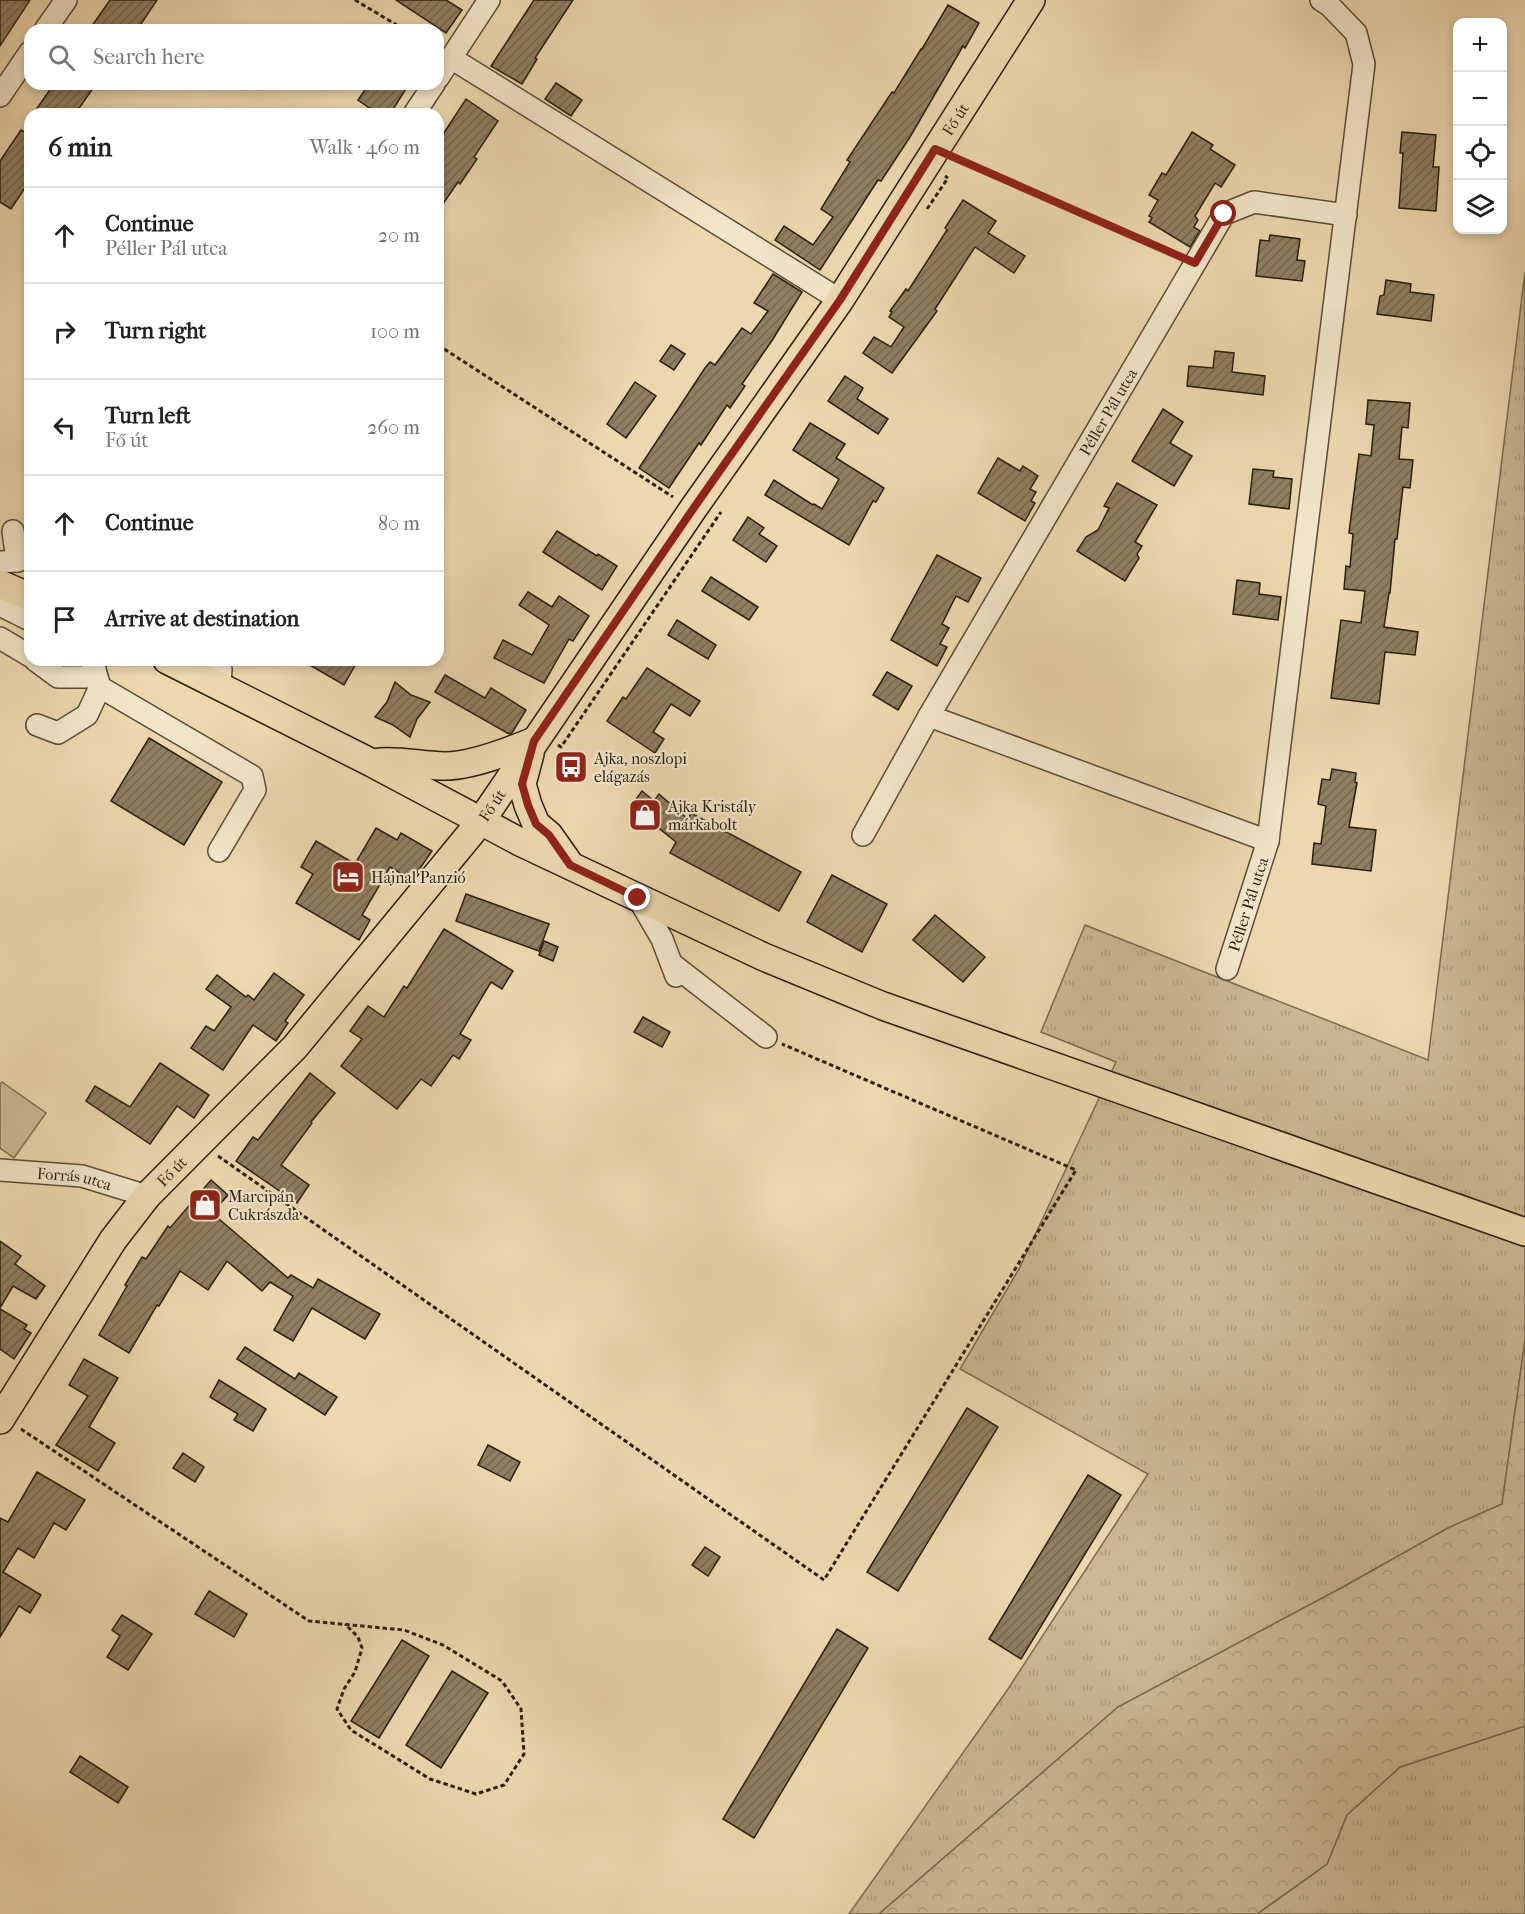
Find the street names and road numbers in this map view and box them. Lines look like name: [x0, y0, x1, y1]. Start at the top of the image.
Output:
street label: Fő út: [938, 99, 973, 139]
street label: Péller Pál utca: [1075, 364, 1142, 459]
street label: Fő út: [475, 785, 510, 825]
street label: Péller Pál utca: [1224, 854, 1272, 954]
street label: Fő út: [153, 1152, 191, 1191]
street label: Forrás utca: [36, 1164, 115, 1195]

